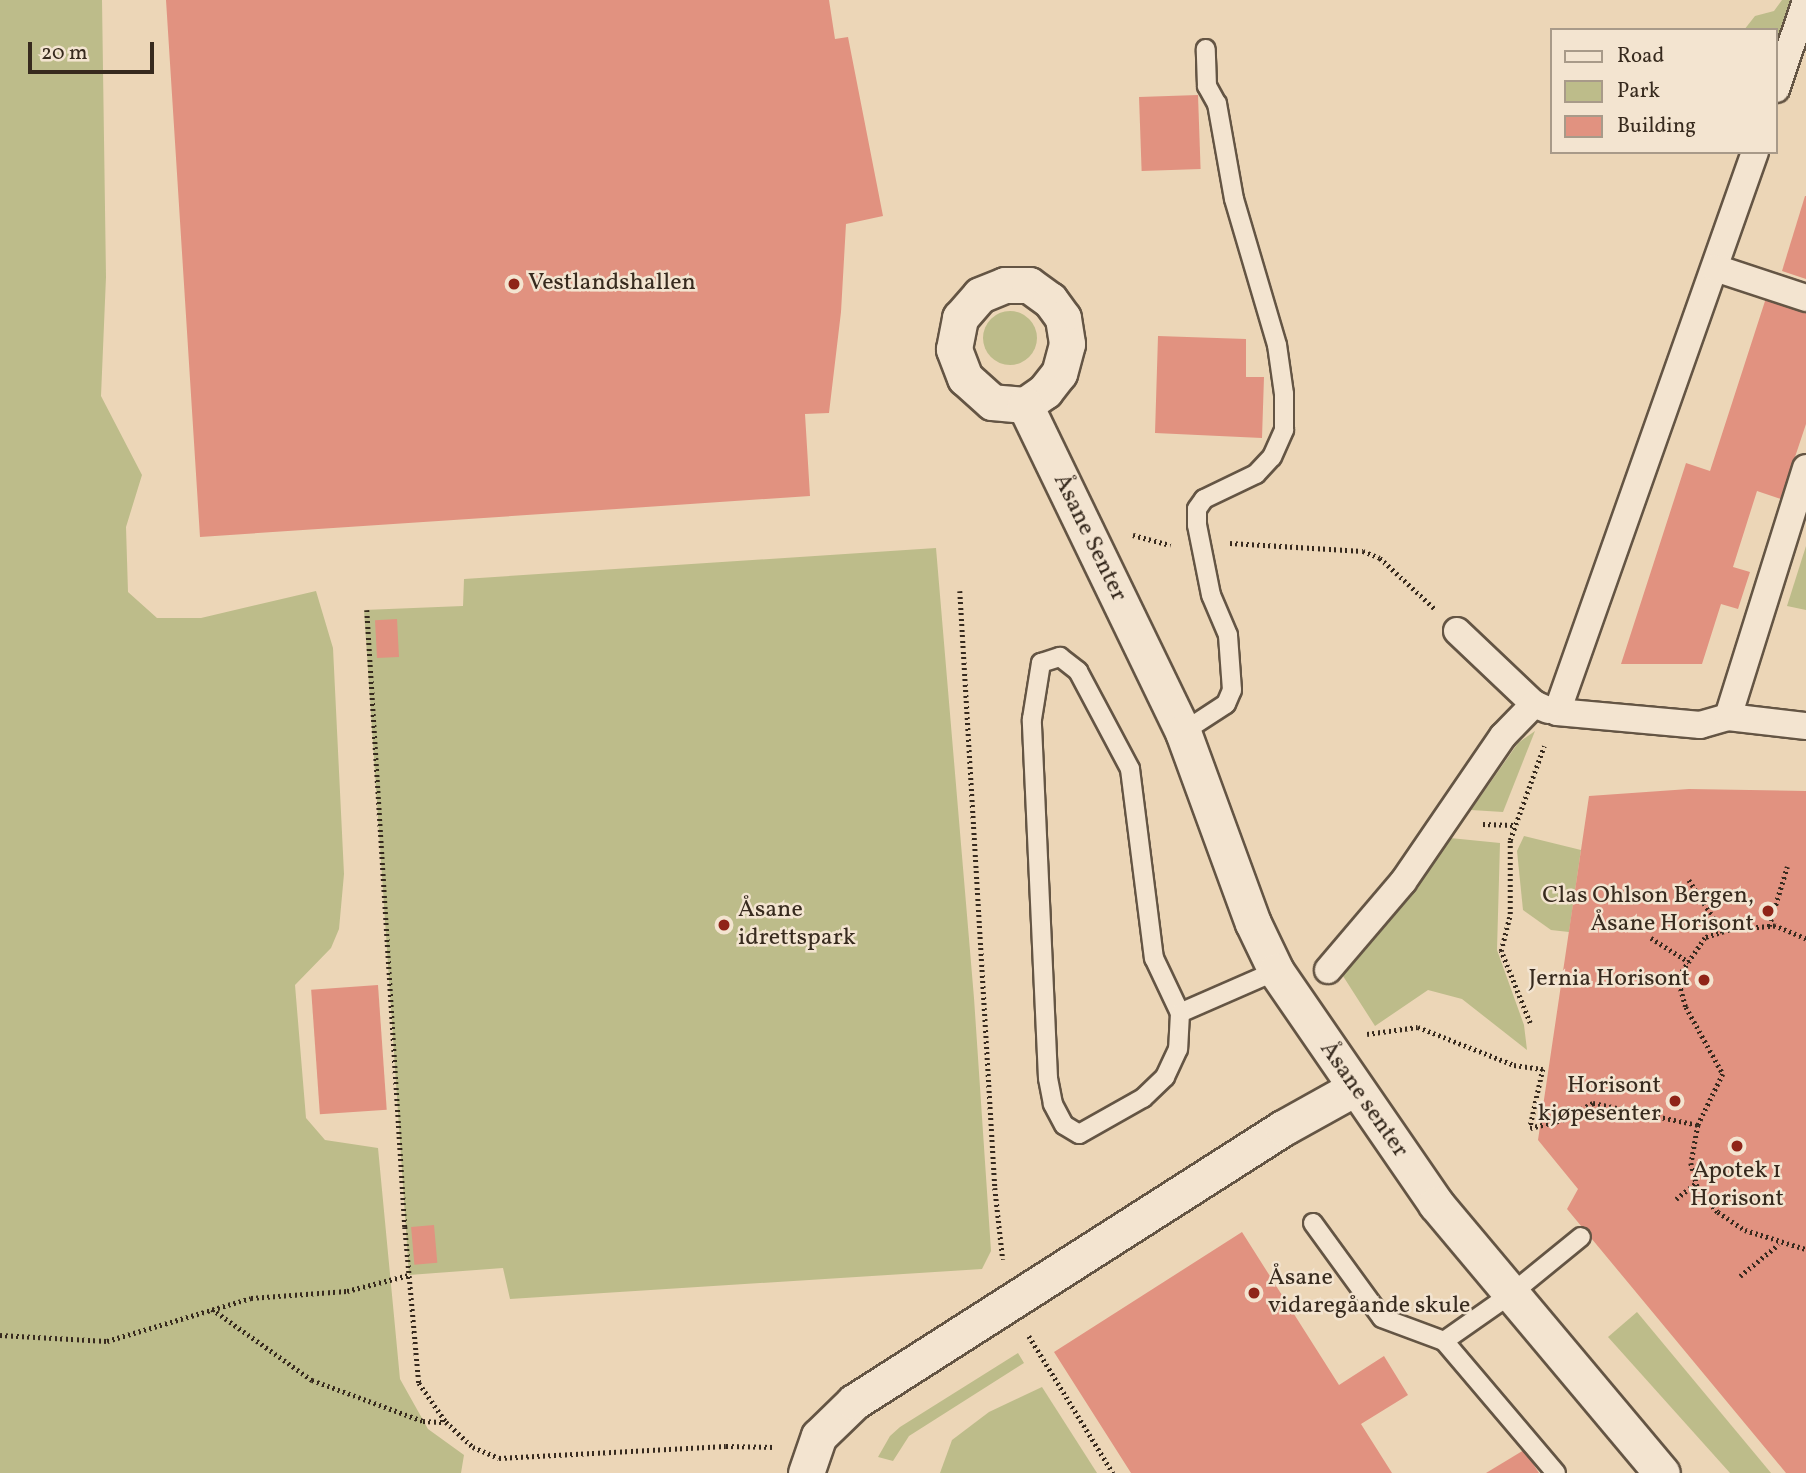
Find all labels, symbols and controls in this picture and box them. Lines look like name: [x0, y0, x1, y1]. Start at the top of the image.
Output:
scale bar: [32, 28, 158, 72]
legend: [1550, 28, 1778, 154]
text: 20 m: [41, 39, 87, 68]
text: Road: [1617, 42, 1664, 71]
text: Park: [1617, 77, 1660, 106]
text: Building: [1617, 112, 1696, 141]
place label: Vestlandshallen: [528, 270, 696, 298]
marker: Vestlandshallen: [506, 276, 522, 292]
street label: Åsane Senter: [1046, 470, 1132, 606]
place label: Clas Ohlson Bergen, Åsane Horisont: [1542, 883, 1754, 939]
place label: Åsane idrettspark: [738, 897, 856, 953]
marker: Clas Ohlson Bergen, Åsane Horisont: [1760, 903, 1776, 919]
marker: Åsane idrettspark: [716, 917, 732, 933]
place label: Jernia Horisont: [1528, 966, 1690, 994]
marker: Jernia Horisont: [1696, 972, 1712, 988]
street label: Åsane senter: [1312, 1036, 1414, 1164]
place label: Horisont kjøpesenter: [1538, 1073, 1661, 1129]
marker: Horisont kjøpesenter: [1667, 1093, 1683, 1109]
marker: Apotek 1 Horisont: [1729, 1138, 1745, 1154]
place label: Apotek 1 Horisont: [1690, 1158, 1784, 1214]
place label: Åsane vidaregåande skule: [1268, 1265, 1470, 1321]
marker: Åsane vidaregåande skule: [1246, 1285, 1262, 1301]

